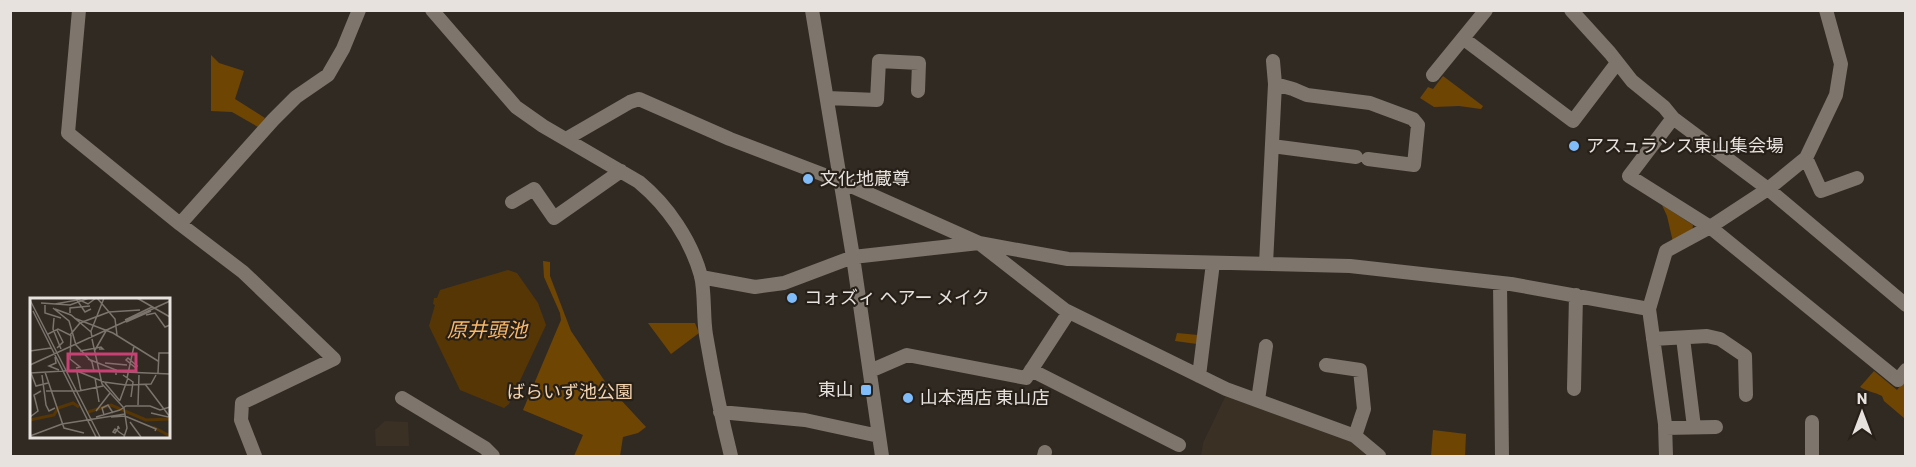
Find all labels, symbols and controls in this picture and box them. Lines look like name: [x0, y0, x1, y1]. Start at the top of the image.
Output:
place label: アスュランス東山集会場: [1586, 134, 1784, 156]
marker: アスュランス東山集会場: [1567, 139, 1581, 153]
place label: 文化地蔵尊: [820, 167, 910, 189]
marker: 文化地蔵尊: [801, 172, 815, 186]
place label: コォズィ ヘアー メイク: [804, 286, 990, 308]
marker: コォズィ ヘアー メイク: [785, 291, 799, 305]
inset map: [30, 298, 170, 437]
water label: 原井頭池: [447, 317, 529, 341]
place label: 東山: [818, 378, 854, 400]
park label: ばらいず池公園: [507, 380, 633, 402]
marker: 東山: [859, 383, 873, 397]
north arrow: [1832, 383, 1892, 443]
place label: 山本酒店 東山店: [920, 386, 1050, 408]
text: N: [1857, 388, 1867, 407]
marker: 山本酒店 東山店: [901, 391, 915, 405]

